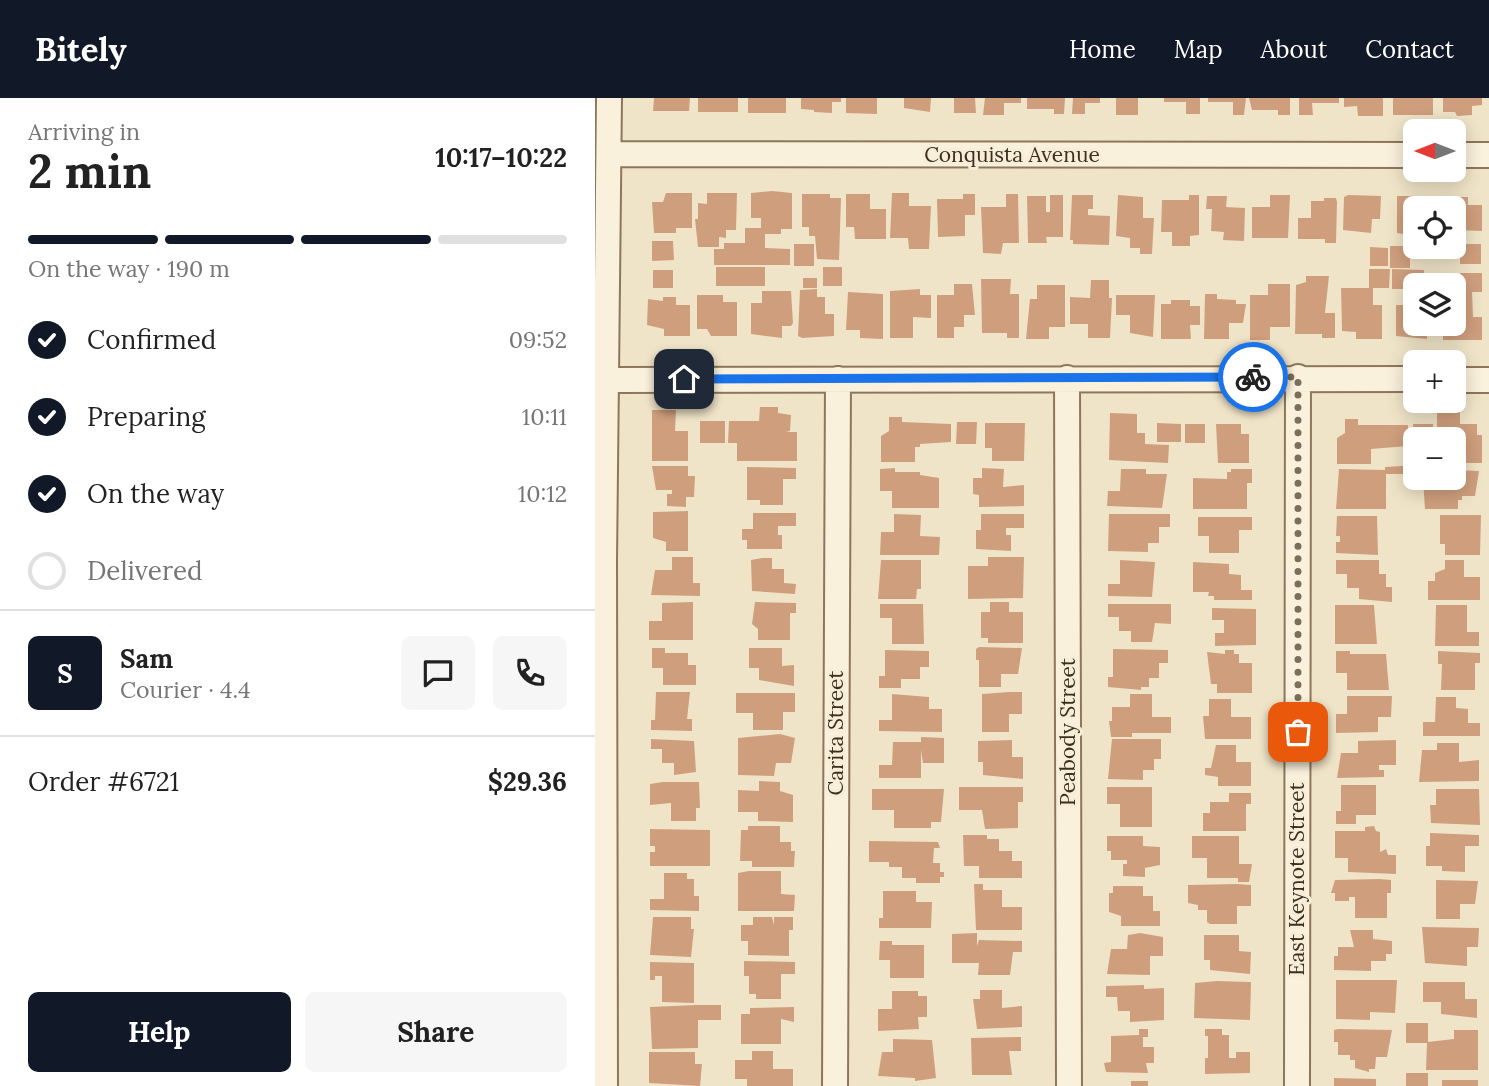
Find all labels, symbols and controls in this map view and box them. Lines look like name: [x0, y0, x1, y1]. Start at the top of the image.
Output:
text: Bitely: [35, 28, 127, 70]
text: Home: [1069, 34, 1136, 65]
text: Map: [1174, 34, 1223, 65]
text: About: [1261, 34, 1327, 65]
text: Contact: [1365, 34, 1454, 65]
text: Arriving in: [28, 117, 140, 146]
north arrow: [1403, 119, 1467, 182]
map controls: [1403, 119, 1466, 490]
text: 10:17–10:22: [435, 141, 567, 174]
street label: Conquista Avenue: [924, 141, 1100, 168]
text: 2 min: [28, 142, 151, 201]
button: locate: [1403, 196, 1466, 259]
text: On the way · 190 m: [28, 254, 230, 283]
button: layers: [1403, 273, 1466, 336]
icon: check: [28, 321, 66, 359]
text: Confirmed: [87, 323, 216, 356]
text: 09:52: [509, 325, 567, 354]
courier: [1218, 342, 1288, 412]
pin: [654, 349, 714, 409]
button: +: [1403, 350, 1466, 413]
icon: bike: [1234, 358, 1272, 396]
icon: home: [665, 360, 703, 398]
icon: check: [28, 398, 66, 436]
text: Preparing: [87, 400, 206, 433]
text: 10:11: [522, 402, 567, 431]
button: −: [1403, 427, 1466, 490]
icon: check: [28, 475, 66, 513]
text: On the way: [87, 477, 224, 510]
text: 10:12: [518, 479, 567, 508]
text: Delivered: [87, 554, 203, 587]
button: chat: [401, 636, 475, 710]
button: phone: [493, 636, 567, 710]
text: Sam: [120, 642, 173, 675]
text: S: [57, 657, 73, 690]
street label: Peabody Street: [1054, 657, 1081, 806]
street label: Carita Street: [822, 670, 849, 795]
text: Courier · 4.4: [120, 675, 251, 704]
pin: [1268, 702, 1328, 762]
icon: bag: [1279, 713, 1317, 751]
text: Order #6721: [28, 765, 179, 798]
text: $29.36: [488, 765, 567, 798]
street label: East Keynote Street: [1283, 781, 1310, 976]
button: Help: [28, 992, 291, 1072]
button: Share: [305, 992, 567, 1072]

